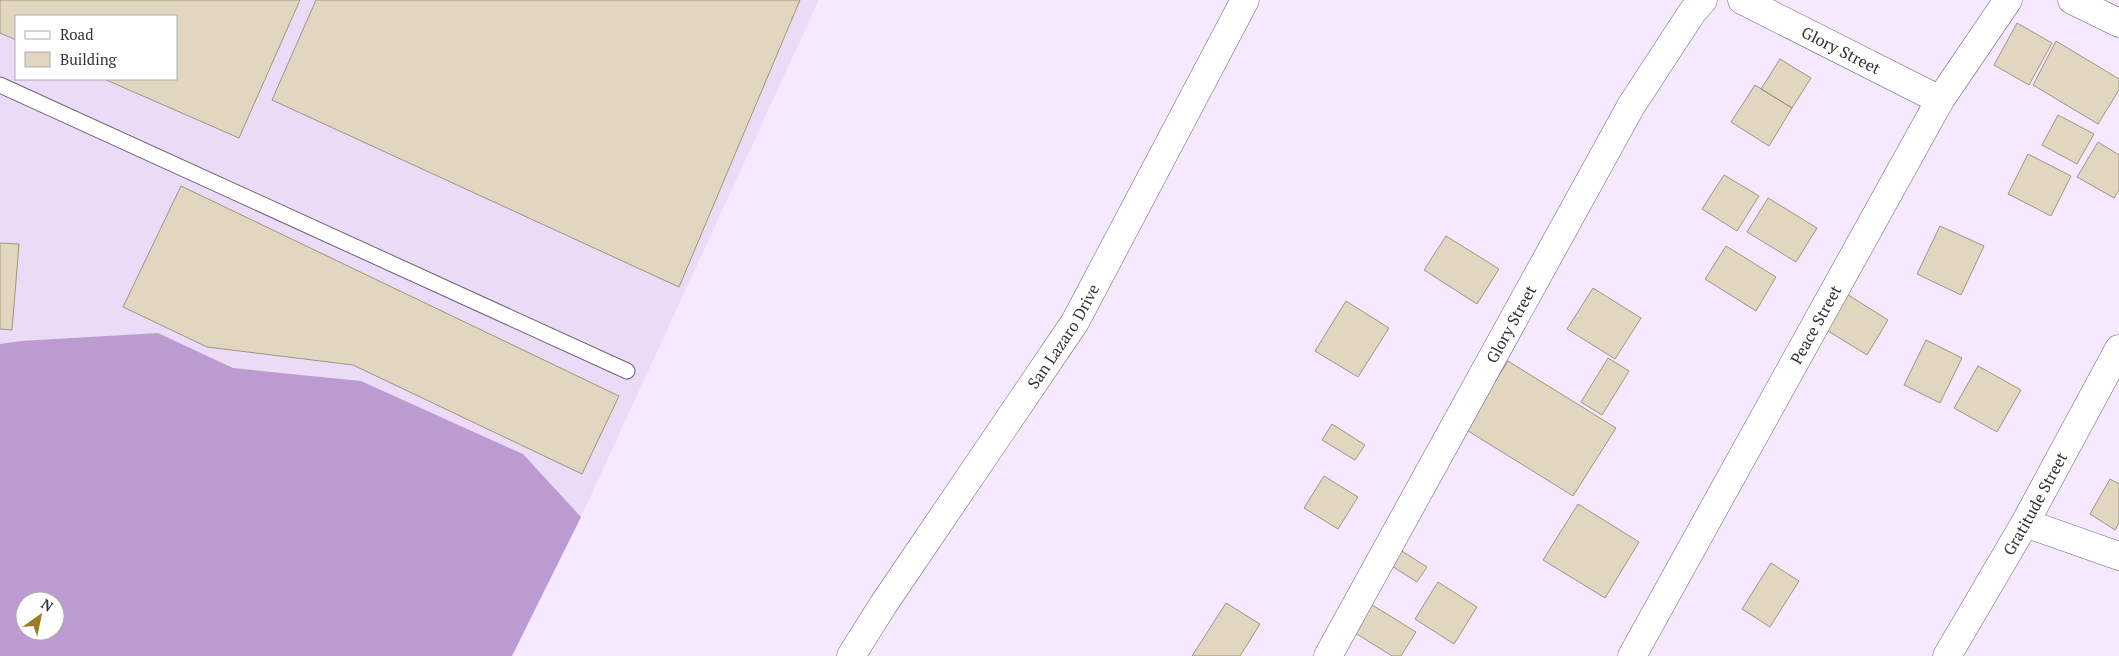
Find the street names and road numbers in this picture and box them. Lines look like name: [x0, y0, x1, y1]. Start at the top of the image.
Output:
street label: Glory Street: [1798, 21, 1884, 79]
street label: San Lazaro Drive: [1022, 280, 1104, 393]
street label: Glory Street: [1481, 281, 1541, 367]
street label: Peace Street: [1785, 281, 1846, 368]
street label: Gratitude Street: [1998, 448, 2072, 559]

